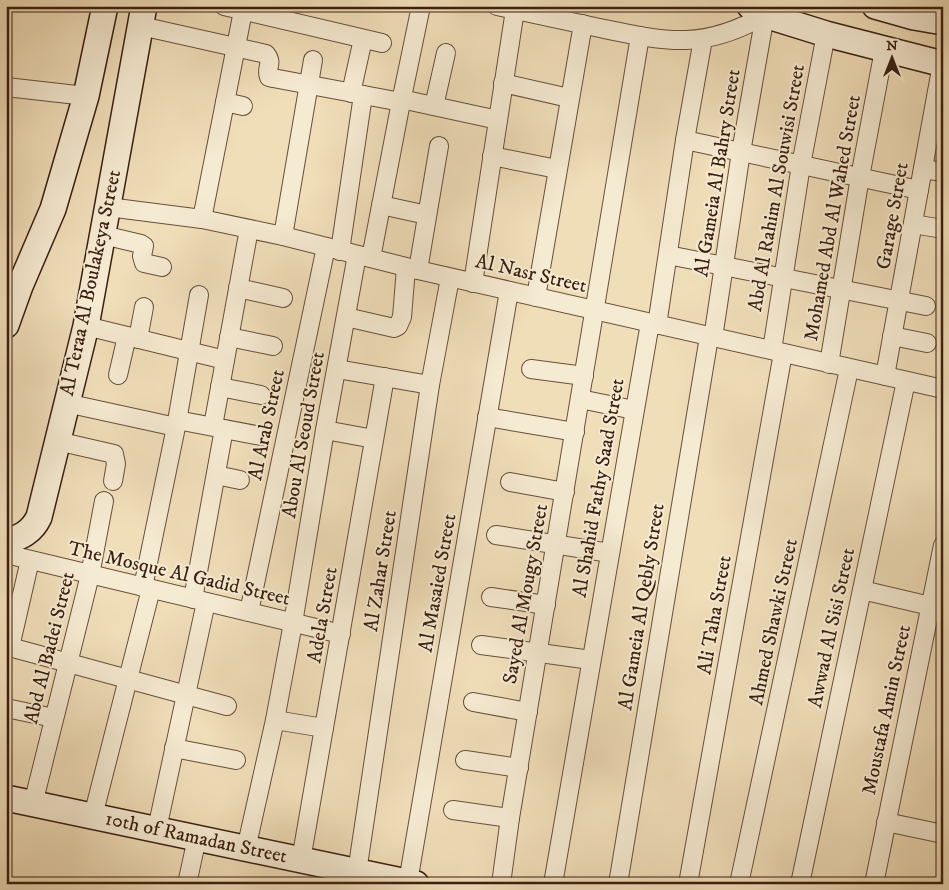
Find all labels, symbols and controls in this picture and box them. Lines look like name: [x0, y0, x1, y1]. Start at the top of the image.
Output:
north arrow: [866, 32, 916, 82]
text: N: [886, 37, 898, 55]
street label: Abd Al Rahim Al Souwisi Street: [743, 63, 811, 313]
street label: Al Gameia Al Bahry Street: [689, 67, 747, 279]
street label: Mohamed Abd Al Wahed Street: [799, 93, 867, 343]
street label: Garage Street: [871, 161, 915, 271]
street label: Al Teraa Al Boulakeya Street: [55, 168, 127, 398]
street label: Al Nasr Street: [473, 249, 589, 299]
street label: Abou Al Seoud Street: [277, 350, 331, 520]
street label: Al Arab Street: [243, 367, 291, 483]
street label: Al Shahid Fathy Saad Street: [567, 376, 631, 600]
street label: Sayed Al Mougy Street: [498, 502, 554, 686]
street label: Al Gameia Al Qebly Street: [613, 502, 671, 712]
street label: Al Zahar Street: [359, 509, 403, 633]
street label: Al Masaied Street: [414, 512, 462, 654]
street label: The Mosque Al Gadid Street: [66, 536, 292, 612]
street label: Ahmed Shawki Street: [744, 537, 804, 707]
street label: Awwad Al Sisi Street: [803, 546, 861, 710]
street label: Ali Taha Street: [692, 553, 738, 677]
street label: Adela Street: [302, 565, 344, 665]
street label: Abd Al Badei Street: [19, 570, 81, 726]
street label: Moustafa Amin Street: [857, 623, 917, 797]
street label: 10th of Ramadan Street: [103, 807, 289, 869]

